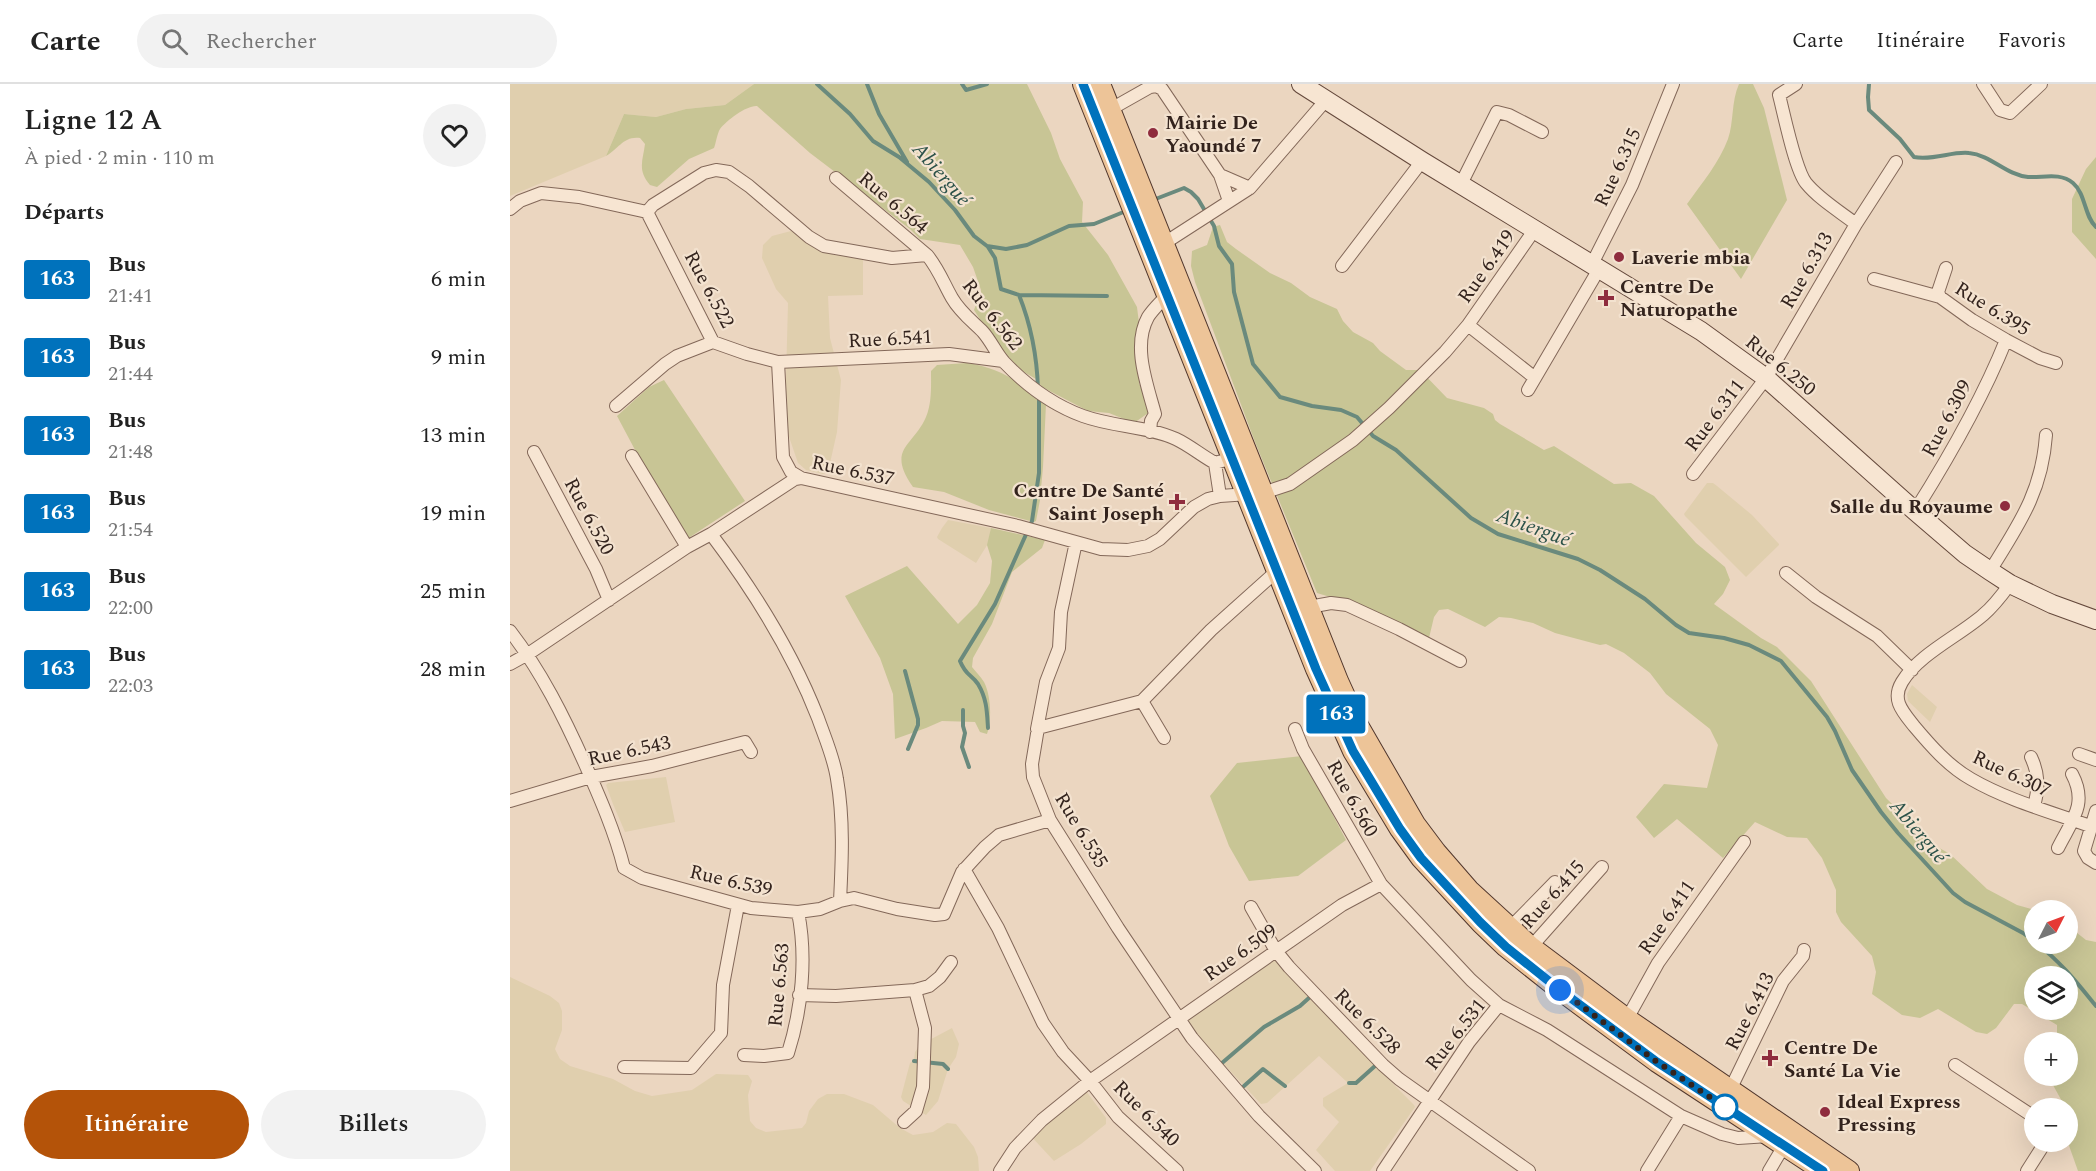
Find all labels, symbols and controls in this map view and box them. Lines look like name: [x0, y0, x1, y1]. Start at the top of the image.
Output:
search box: [137, 14, 557, 68]
text: Carte: [30, 20, 101, 63]
icon: search: [158, 25, 191, 58]
text: Rechercher: [206, 25, 316, 58]
text: Carte: [1792, 25, 1843, 57]
text: Itinéraire: [1876, 25, 1965, 57]
text: Favoris: [1998, 25, 2066, 57]
text: Ligne 12 A: [24, 99, 162, 142]
button: heart: [423, 104, 486, 167]
place label: Mairie De Yaoundé 7: [1165, 108, 1262, 161]
street label: Rue 6.315: [1587, 123, 1649, 212]
marker: Mairie De Yaoundé 7: [1146, 126, 1160, 140]
water label: Abiergué: [903, 134, 980, 215]
text: À pied · 2 min · 110 m: [24, 143, 215, 173]
street label: Rue 6.564: [851, 164, 935, 241]
text: Départs: [24, 196, 104, 229]
street label: Rue 6.419: [1450, 224, 1523, 310]
street label: Rue 6.313: [1773, 227, 1841, 314]
place label: Laverie mbia: [1631, 243, 1751, 273]
street label: Rue 6.522: [676, 245, 742, 334]
text: Bus: [108, 248, 146, 281]
marker: Laverie mbia: [1612, 250, 1626, 264]
text: 163: [39, 263, 75, 295]
text: 6 min: [431, 263, 486, 296]
street label: Rue 6.562: [954, 272, 1030, 357]
place label: Centre De Naturopathe: [1620, 272, 1738, 325]
street label: Rue 6.395: [1949, 274, 2036, 344]
text: 21:41: [108, 281, 153, 311]
marker: Centre De Naturopathe: [1597, 289, 1615, 307]
street label: Rue 6.541: [847, 322, 933, 356]
text: Bus: [108, 326, 146, 359]
street label: Rue 6.250: [1738, 328, 1822, 404]
text: 163: [39, 341, 75, 373]
text: 9 min: [431, 341, 486, 374]
text: 21:44: [108, 359, 153, 389]
street label: Rue 6.311: [1678, 373, 1752, 458]
street label: Rue 6.309: [1914, 374, 1980, 463]
text: Bus: [108, 404, 146, 437]
text: 163: [39, 419, 75, 451]
text: 13 min: [420, 419, 486, 452]
text: 21:48: [108, 437, 153, 467]
street label: Rue 6.537: [809, 448, 897, 494]
street label: Rue 6.520: [556, 472, 622, 561]
place label: Centre De Santé Saint Joseph: [1013, 476, 1164, 529]
text: Bus: [108, 482, 146, 515]
place label: Salle du Royaume: [1830, 492, 1993, 522]
marker: Centre De Santé Saint Joseph: [1168, 493, 1186, 511]
text: 163: [39, 497, 75, 529]
text: 19 min: [420, 497, 486, 530]
water label: Abiergué: [1491, 499, 1577, 557]
marker: Salle du Royaume: [1998, 499, 2012, 513]
text: 21:54: [108, 515, 153, 545]
text: Bus: [108, 560, 146, 593]
text: 163: [39, 575, 75, 607]
text: 25 min: [420, 575, 486, 608]
text: 22:00: [108, 593, 153, 623]
text: Bus: [108, 638, 146, 671]
text: 163: [39, 653, 75, 685]
text: 28 min: [420, 653, 486, 686]
text: 22:03: [108, 671, 153, 701]
line badge: 163: [1302, 694, 1370, 734]
text: 163: [1318, 698, 1354, 730]
street label: Rue 6.543: [585, 728, 673, 774]
street label: Rue 6.307: [1967, 743, 2056, 805]
street label: Rue 6.560: [1319, 754, 1386, 843]
street label: Rue 6.535: [1047, 787, 1116, 874]
water label: Abiergué: [1881, 791, 1956, 873]
street label: Rue 6.415: [1513, 853, 1592, 936]
street label: Rue 6.539: [686, 857, 775, 905]
street label: Rue 6.411: [1631, 874, 1703, 961]
north arrow: [2024, 900, 2078, 954]
map controls: [2024, 900, 2078, 1152]
street label: Rue 6.509: [1198, 916, 1284, 989]
street label: Rue 6.563: [760, 942, 798, 1028]
button: layers: [2024, 966, 2078, 1020]
street label: Rue 6.413: [1717, 967, 1782, 1056]
your location: [1545, 975, 1575, 1005]
street label: Rue 6.528: [1327, 981, 1408, 1062]
street label: Rue 6.531: [1418, 992, 1494, 1077]
button: +: [2024, 1032, 2078, 1086]
place label: Centre De Santé La Vie: [1784, 1033, 1901, 1086]
marker: Centre De Santé La Vie: [1761, 1049, 1779, 1067]
street label: Rue 6.540: [1106, 1073, 1187, 1154]
place label: Ideal Express Pressing: [1837, 1087, 1961, 1140]
button: Itinéraire: [24, 1090, 249, 1159]
button: Billets: [261, 1090, 486, 1159]
unlabelled marker: [1712, 1094, 1738, 1120]
button: −: [2024, 1098, 2078, 1152]
marker: Ideal Express Pressing: [1818, 1105, 1832, 1119]

